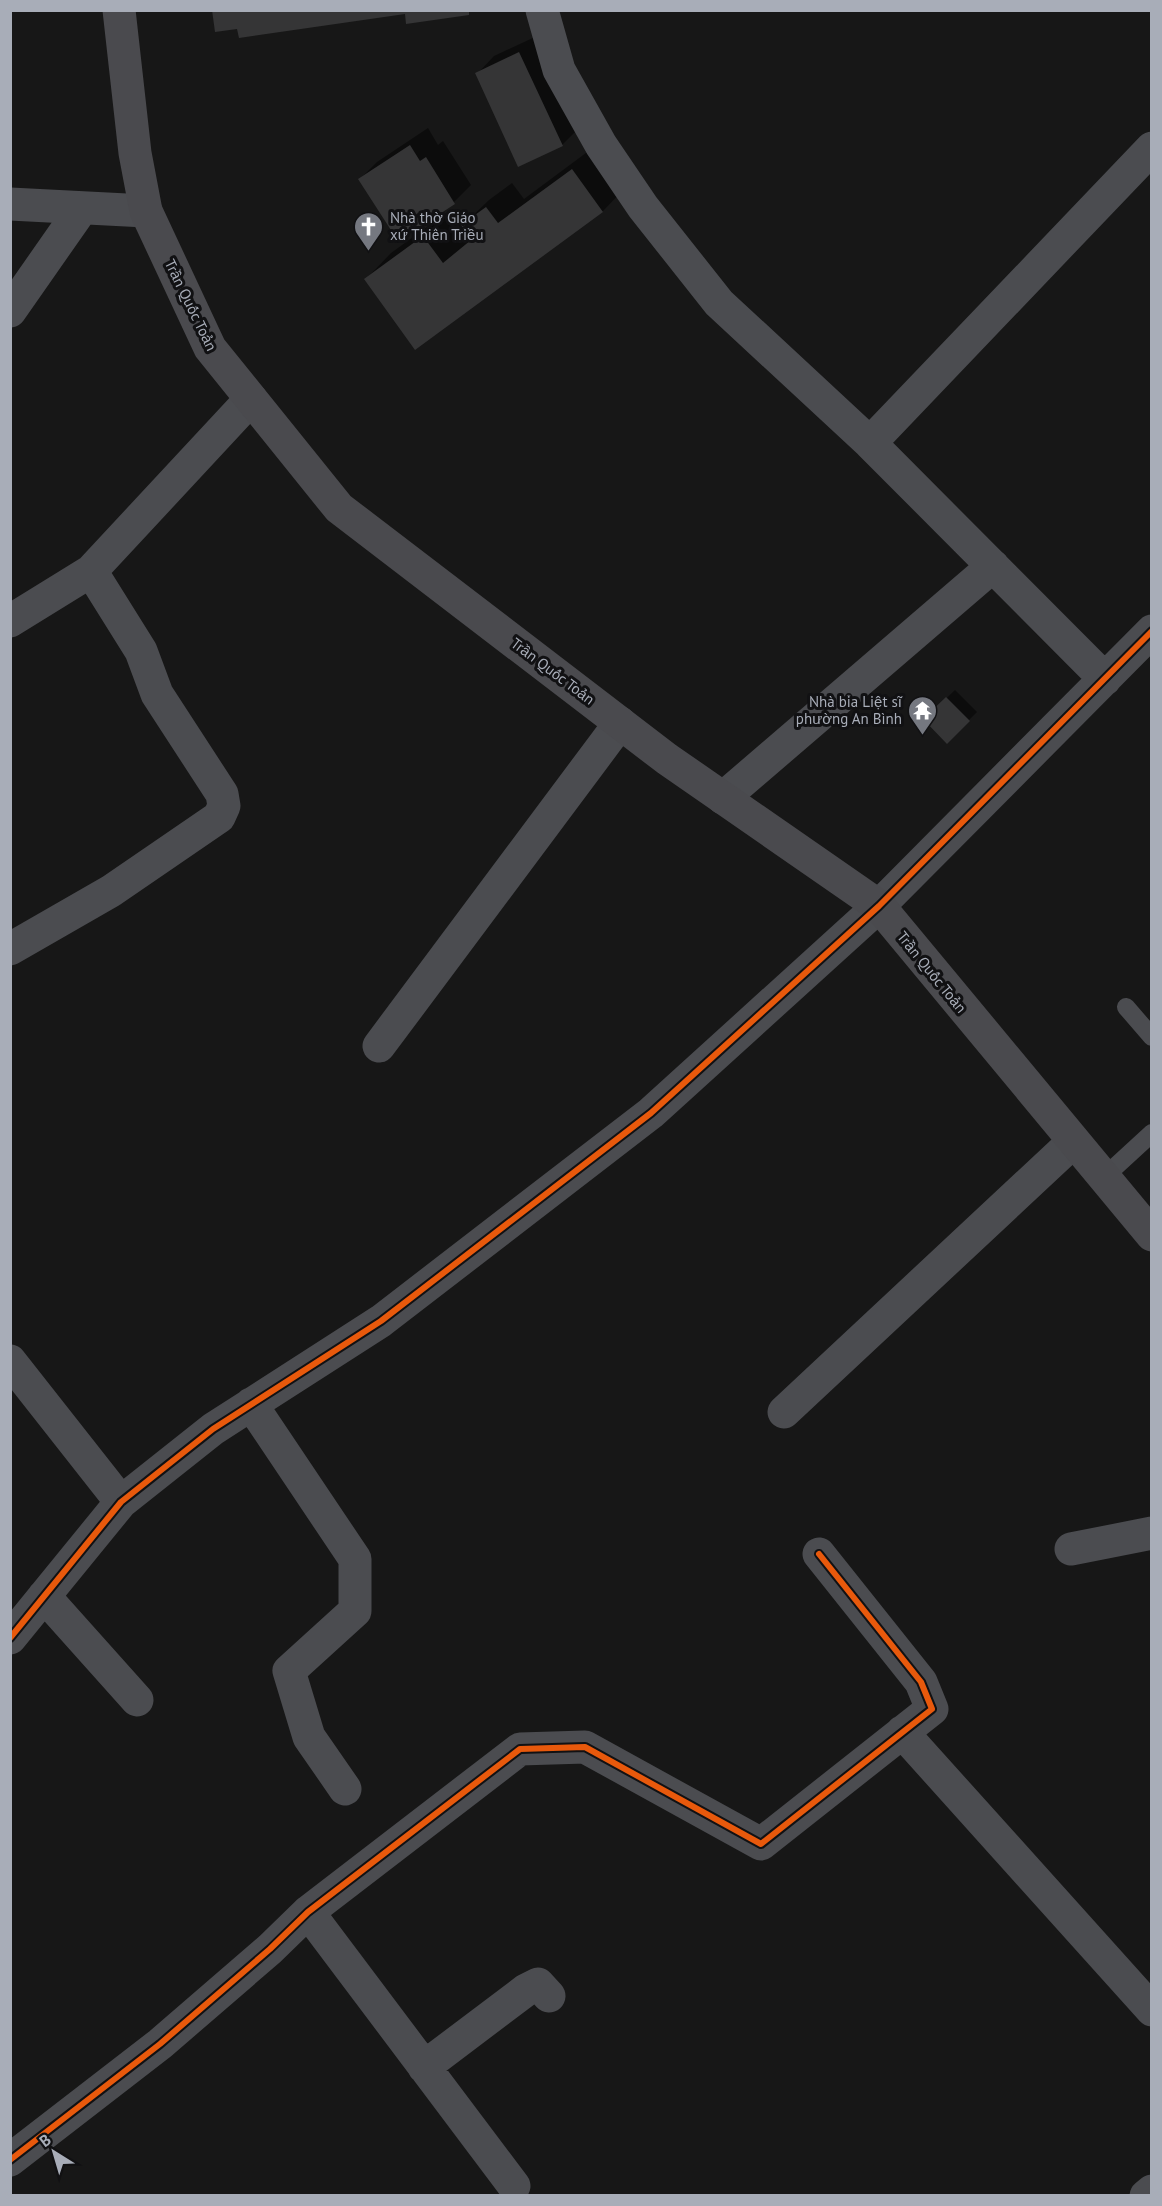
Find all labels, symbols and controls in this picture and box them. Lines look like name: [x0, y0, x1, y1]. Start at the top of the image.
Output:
place label: Nhà thờ Giáo xứ Thiên Triều: [390, 208, 484, 244]
church icon: Nhà thờ Giáo xứ Thiên Triều: [353, 210, 385, 252]
street label: Trần Quốc Toản: [161, 256, 221, 354]
street label: Trần Quốc Toản: [507, 633, 599, 709]
place label: Nhà bia Liệt sĩ phường An Bình: [796, 692, 903, 728]
temple icon: Nhà bia Liệt sĩ phường An Bình: [907, 694, 939, 736]
street label: Trần Quốc Toản: [893, 927, 971, 1017]
north arrow: [24, 2122, 84, 2182]
text: B: [35, 2129, 55, 2151]

